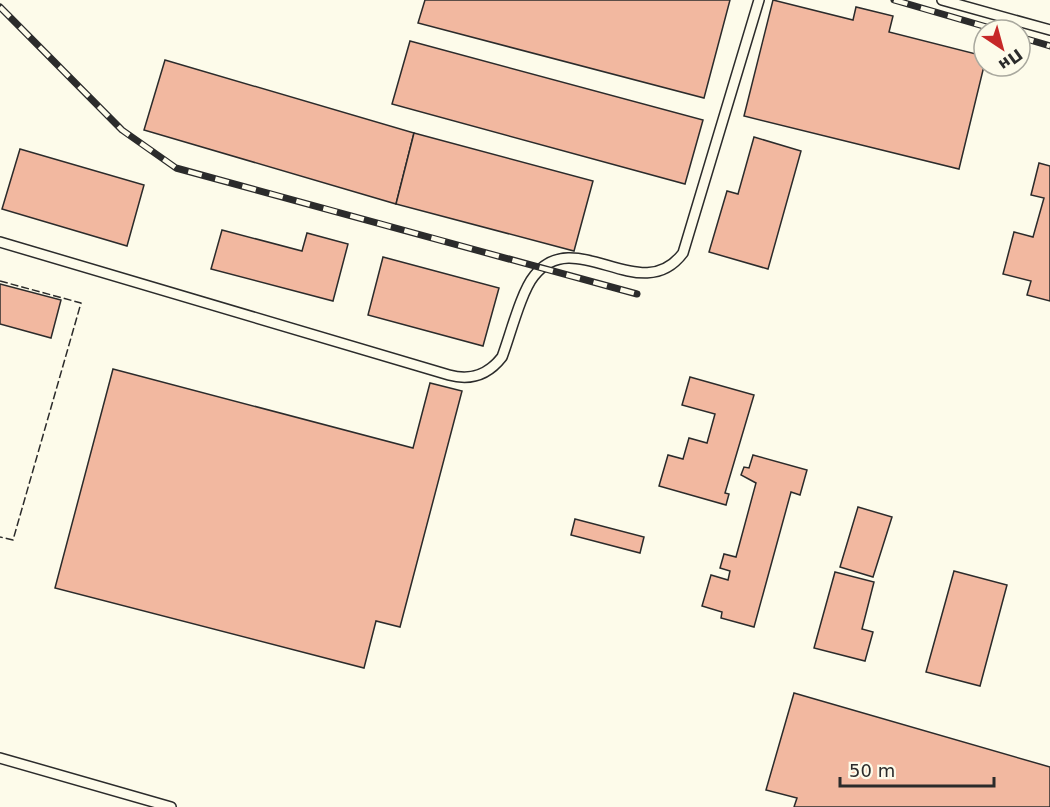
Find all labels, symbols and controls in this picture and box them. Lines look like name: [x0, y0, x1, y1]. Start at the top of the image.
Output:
north arrow: [972, 18, 1032, 78]
text: Пн: [995, 45, 1026, 75]
scale bar: [840, 750, 994, 788]
text: 50 m: [849, 760, 895, 781]

